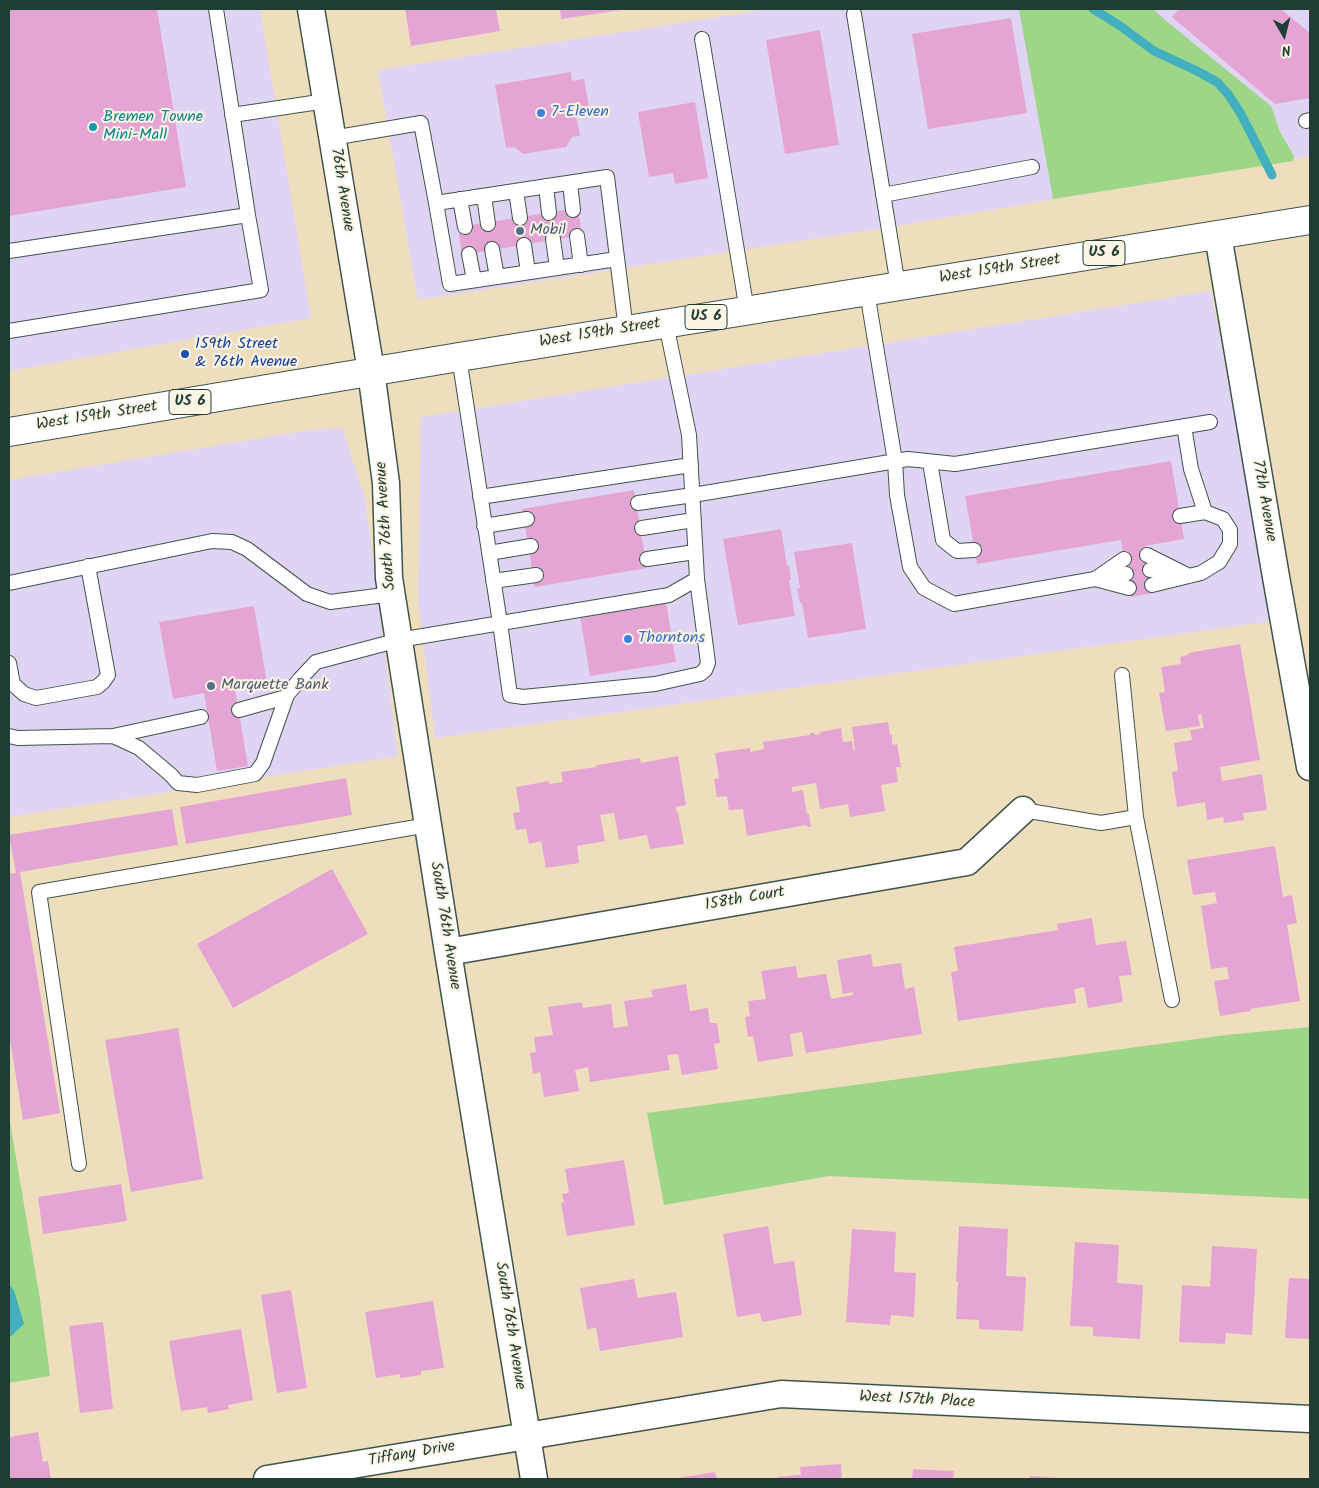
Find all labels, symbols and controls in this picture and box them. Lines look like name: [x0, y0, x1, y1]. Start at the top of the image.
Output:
north arrow: [1259, 10, 1309, 60]
text: N: [1280, 38, 1292, 61]
place label: 7-Eleven: [551, 103, 609, 123]
marker: 7-Eleven: [535, 107, 547, 119]
place label: Bremen Towne Mini-Mall: [103, 108, 203, 146]
marker: Bremen Towne Mini-Mall: [87, 121, 99, 133]
street label: 76th Avenue: [325, 147, 357, 233]
place label: Mobil: [530, 221, 566, 241]
marker: Mobil: [514, 225, 526, 237]
road number: US 6: [1083, 240, 1125, 266]
street label: West 159th Street: [938, 251, 1062, 289]
road number: US 6: [685, 304, 727, 330]
street label: West 159th Street: [538, 315, 662, 353]
place label: 159th Street & 76th Avenue: [195, 335, 297, 373]
marker: 159th Street & 76th Avenue: [179, 348, 191, 360]
road number: US 6: [169, 390, 211, 414]
street label: West 159th Street: [35, 398, 159, 436]
street label: 77th Avenue: [1246, 458, 1280, 544]
street label: South 76th Avenue: [373, 461, 401, 591]
place label: Thorntons: [638, 629, 705, 649]
marker: Thorntons: [622, 633, 634, 645]
place label: Marquette Bank: [221, 676, 329, 696]
marker: Marquette Bank: [205, 680, 217, 692]
street label: South 76th Avenue: [424, 861, 464, 991]
street label: 158th Court: [704, 884, 786, 916]
street label: South 76th Avenue: [489, 1261, 529, 1391]
street label: West 157th Place: [859, 1388, 975, 1414]
street label: Tiffany Drive: [367, 1438, 457, 1472]

